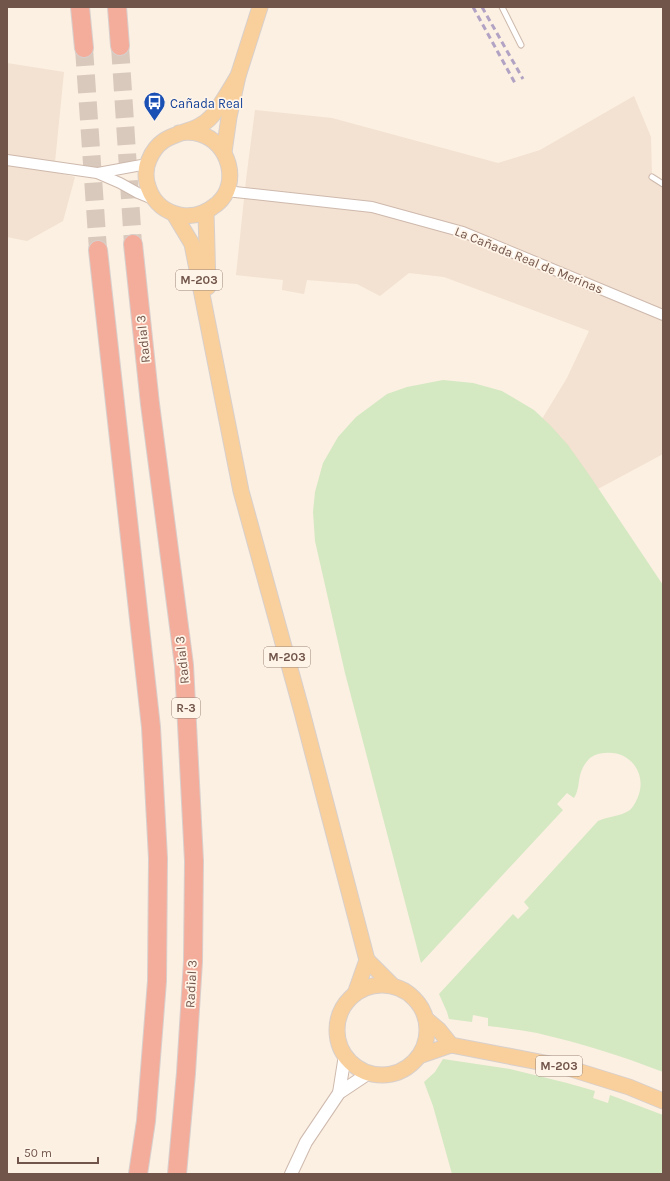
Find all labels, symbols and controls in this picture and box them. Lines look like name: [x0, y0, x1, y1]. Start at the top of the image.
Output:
bus stop icon: Cañada Real: [142, 90, 168, 123]
place label: Cañada Real: [170, 96, 244, 111]
street label: La Cañada Real de Merinas: [453, 223, 605, 297]
road number: M-203: [176, 270, 222, 290]
street label: Radial 3: [133, 314, 153, 364]
street label: Radial 3: [172, 635, 192, 685]
road number: M-203: [264, 647, 310, 667]
road number: R-3: [172, 698, 200, 718]
street label: Radial 3: [182, 960, 200, 1008]
road number: M-203: [536, 1056, 582, 1076]
scale bar: [18, 1139, 98, 1165]
text: 50 m: [24, 1146, 52, 1160]

